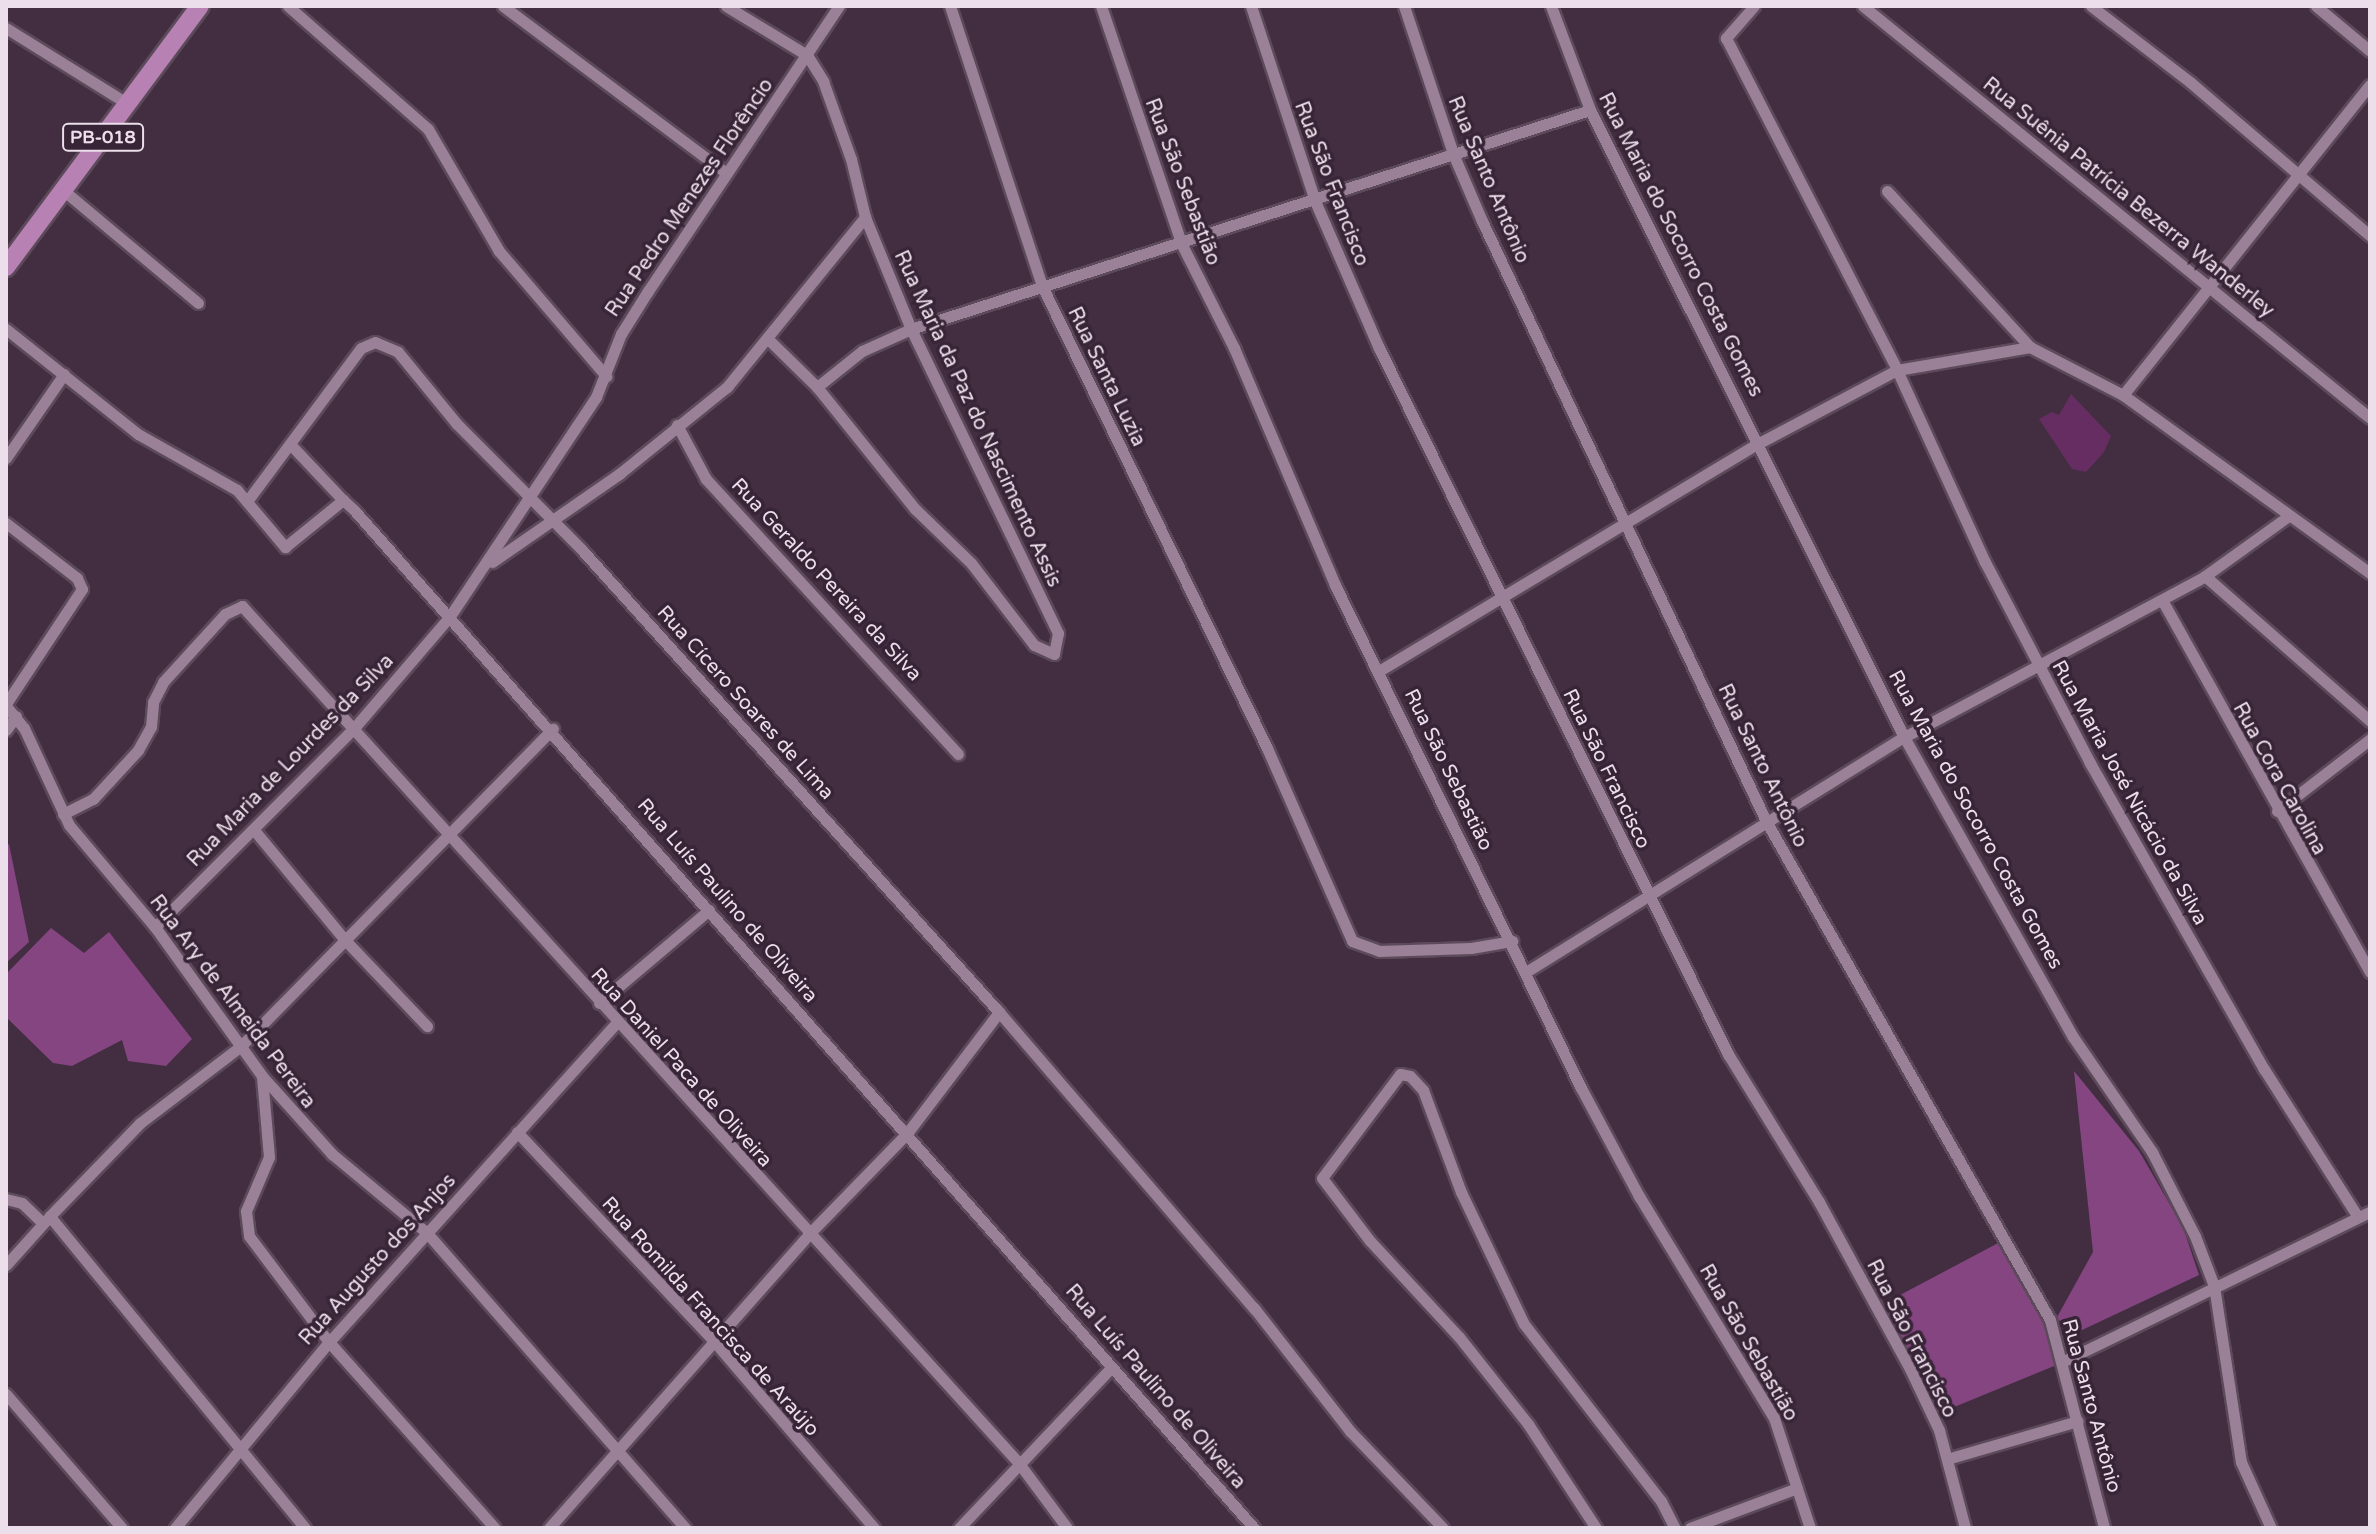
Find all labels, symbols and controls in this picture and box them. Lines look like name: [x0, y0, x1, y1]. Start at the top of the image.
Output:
street label: Rua Suênia Patrícia Bezerra Wanderley: [1978, 73, 2278, 323]
street label: Rua Pedro Menezes Florêncio: [601, 74, 779, 322]
street label: Rua Maria do Socorro Costa Gomes: [1593, 89, 1767, 401]
street label: Rua Santo Antônio: [1442, 93, 1534, 267]
street label: Rua São Sebastião: [1139, 95, 1225, 269]
street label: Rua São Francisco: [1289, 98, 1373, 270]
road number: PB-018: [61, 123, 145, 151]
street label: Rua Maria da Paz do Nascimento Assis: [888, 247, 1066, 591]
street label: Rua Santa Luzia: [1062, 303, 1150, 451]
street label: Rua Geraldo Pereira da Silva: [726, 474, 926, 686]
street label: Rua Cícero Soares de Lima: [652, 601, 838, 805]
street label: Rua Maria de Lourdes da Silva: [183, 650, 399, 872]
street label: Rua Maria José Nicácio da Silva: [2046, 657, 2212, 929]
street label: Rua Maria do Socorro Costa Gomes: [1883, 666, 2067, 974]
street label: Rua Santo Antônio: [1712, 680, 1812, 852]
street label: Rua São Sebastião: [1398, 685, 1498, 855]
street label: Rua São Francisco: [1557, 685, 1655, 853]
street label: Rua Cora Carolina: [2227, 699, 2331, 859]
street label: Rua Luís Paulino de Oliveira: [632, 794, 822, 1008]
street label: Rua Ary de Almeida Pereira: [144, 891, 320, 1113]
street label: Rua Daniel Paca de Oliveira: [585, 963, 777, 1173]
street label: Rua Augusto dos Anjos: [295, 1169, 461, 1351]
street label: Rua Romilda Francisca de Araújo: [596, 1192, 824, 1442]
street label: Rua São Francisco: [1861, 1256, 1961, 1422]
street label: Rua São Sebastião: [1693, 1260, 1803, 1426]
street label: Rua Luís Paulino de Oliveira: [1060, 1280, 1250, 1494]
street label: Rua Santo Antônio: [2056, 1316, 2126, 1496]

